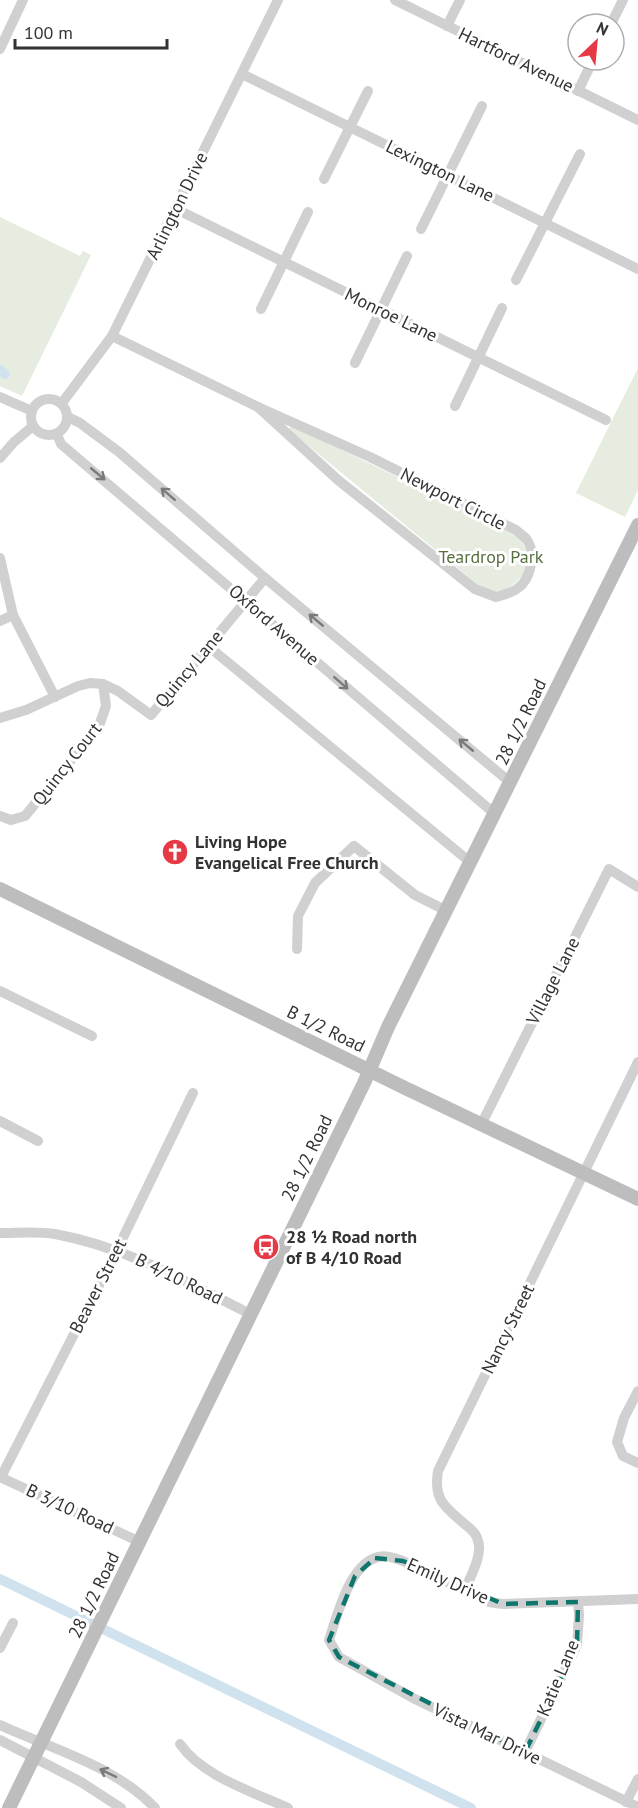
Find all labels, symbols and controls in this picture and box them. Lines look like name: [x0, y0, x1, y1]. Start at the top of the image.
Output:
scale bar: [15, 12, 166, 50]
north arrow: [566, 12, 626, 72]
text: N: [593, 17, 612, 40]
text: 100 m: [24, 21, 73, 44]
street label: Hartford Avenue: [455, 22, 578, 97]
street label: Lexington Lane: [382, 134, 498, 207]
street label: Arlington Drive: [141, 148, 212, 263]
street label: Monroe Lane: [341, 282, 441, 347]
street label: Newport Circle: [397, 462, 510, 535]
one-way arrow: [90, 467, 105, 481]
one-way arrow: [161, 487, 176, 501]
park label: Teardrop Park: [439, 545, 544, 568]
street label: Oxford Avenue: [224, 579, 324, 670]
one-way arrow: [309, 613, 324, 627]
street label: Quincy Lane: [150, 625, 228, 712]
street label: 28 1/2 Road: [490, 675, 551, 769]
one-way arrow: [333, 677, 349, 690]
street label: Quincy Court: [27, 718, 106, 810]
one-way arrow: [459, 738, 474, 752]
place label: Living Hope Evangelical Free Church: [195, 830, 379, 874]
church icon: Living Hope Evangelical Free Church: [160, 837, 190, 867]
street label: Village Lane: [520, 933, 584, 1029]
street label: B 1/2 Road: [283, 1000, 369, 1057]
street label: 28 1/2 Road: [276, 1111, 337, 1205]
place label: 28 ½ Road north of B 4/10 Road: [286, 1225, 417, 1269]
bus stop icon: 28 ½ Road north of B 4/10 Road: [251, 1232, 281, 1262]
street label: Beaver Street: [64, 1235, 131, 1337]
street label: B 4/10 Road: [132, 1248, 227, 1310]
street label: Nancy Street: [476, 1280, 539, 1378]
street label: B 3/10 Road: [23, 1478, 118, 1539]
street label: 28 1/2 Road: [63, 1548, 124, 1642]
street label: Emily Drive: [404, 1552, 493, 1609]
street label: Katie Lane: [531, 1636, 584, 1720]
street label: Vista Mar Drive: [429, 1697, 545, 1770]
one-way arrow: [100, 1767, 118, 1778]

